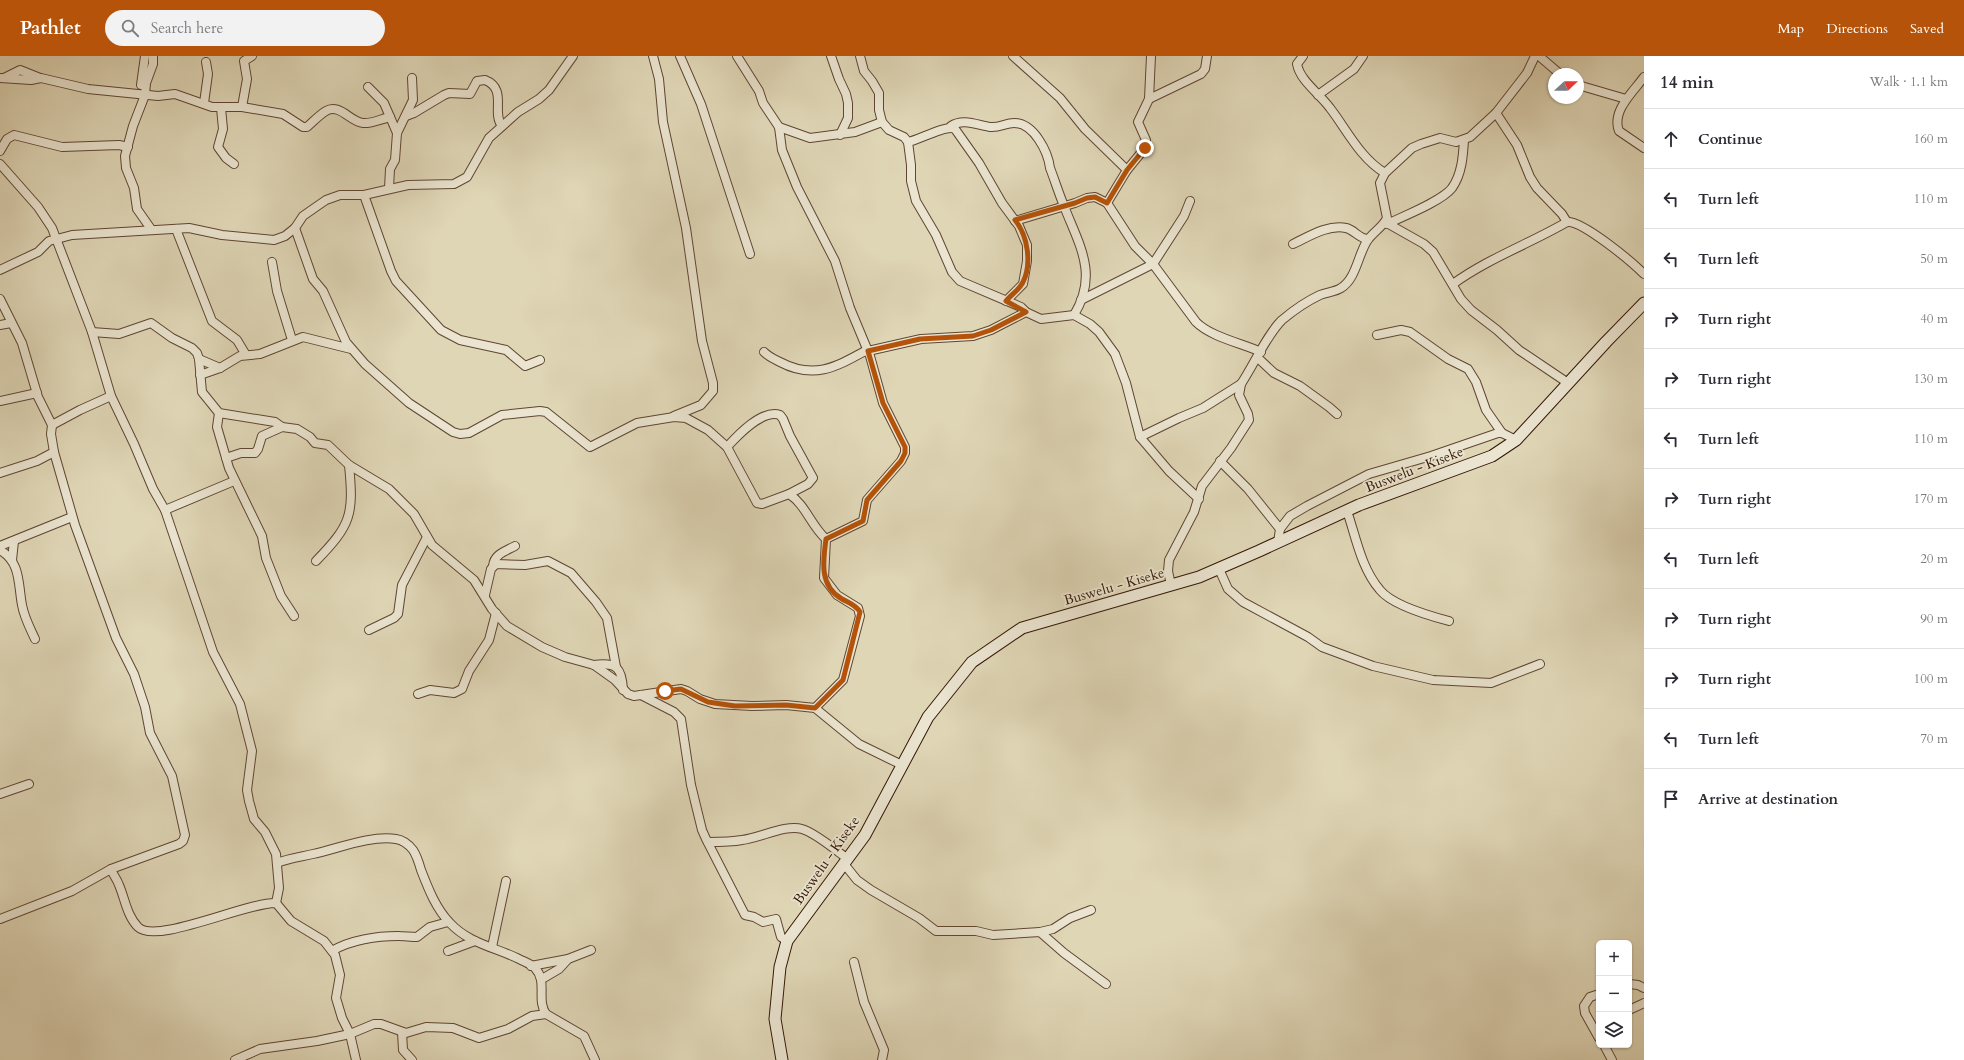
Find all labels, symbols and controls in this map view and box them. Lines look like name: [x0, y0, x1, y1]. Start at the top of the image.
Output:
search box: [105, 10, 385, 46]
text: Pathlet: [20, 15, 81, 41]
icon: search: [119, 17, 141, 39]
text: Search here: [151, 18, 223, 38]
text: Map: [1778, 19, 1804, 38]
text: Directions: [1826, 19, 1888, 38]
text: Saved: [1910, 19, 1944, 38]
north arrow: [1548, 68, 1584, 104]
text: 14 min: [1660, 71, 1714, 94]
text: Walk · 1.1 km: [1869, 73, 1948, 91]
icon: ahead: [1660, 128, 1682, 150]
text: Continue: [1698, 129, 1763, 149]
text: 160 m: [1914, 130, 1948, 148]
route end: [1136, 139, 1154, 157]
icon: left: [1660, 188, 1682, 210]
text: Turn left: [1698, 189, 1759, 209]
text: 110 m: [1914, 190, 1948, 208]
icon: left: [1660, 248, 1682, 270]
text: Turn left: [1698, 249, 1759, 269]
text: 50 m: [1920, 250, 1948, 268]
icon: right: [1660, 308, 1682, 330]
text: Turn right: [1698, 309, 1771, 329]
text: 40 m: [1920, 310, 1948, 328]
icon: right: [1660, 368, 1682, 390]
text: Turn right: [1698, 369, 1771, 389]
text: 130 m: [1914, 370, 1948, 388]
icon: left: [1660, 428, 1682, 450]
text: Turn left: [1698, 429, 1759, 449]
text: 110 m: [1914, 430, 1948, 448]
street label: Buswelu - Kiseke: [1362, 442, 1466, 497]
icon: right: [1660, 488, 1682, 510]
text: Turn right: [1698, 489, 1771, 509]
text: 170 m: [1914, 490, 1948, 508]
icon: left: [1660, 548, 1682, 570]
text: Turn left: [1698, 549, 1759, 569]
text: 20 m: [1920, 550, 1948, 568]
street label: Buswelu - Kiseke: [1062, 563, 1167, 610]
icon: right: [1660, 608, 1682, 630]
text: Turn right: [1698, 609, 1771, 629]
text: 90 m: [1920, 610, 1948, 628]
icon: right: [1660, 668, 1682, 690]
text: Turn right: [1698, 669, 1771, 689]
text: 100 m: [1914, 670, 1948, 688]
route start: [656, 682, 674, 700]
icon: left: [1660, 728, 1682, 750]
text: Turn left: [1698, 729, 1759, 749]
text: 70 m: [1920, 730, 1948, 748]
icon: arrive: [1660, 788, 1682, 810]
text: Arrive at destination: [1698, 789, 1838, 809]
street label: Buswelu - Kiseke: [789, 812, 864, 908]
map controls: [1596, 940, 1632, 1048]
button: +: [1596, 940, 1632, 976]
button: −: [1596, 976, 1632, 1012]
button: layers: [1596, 1012, 1632, 1048]

